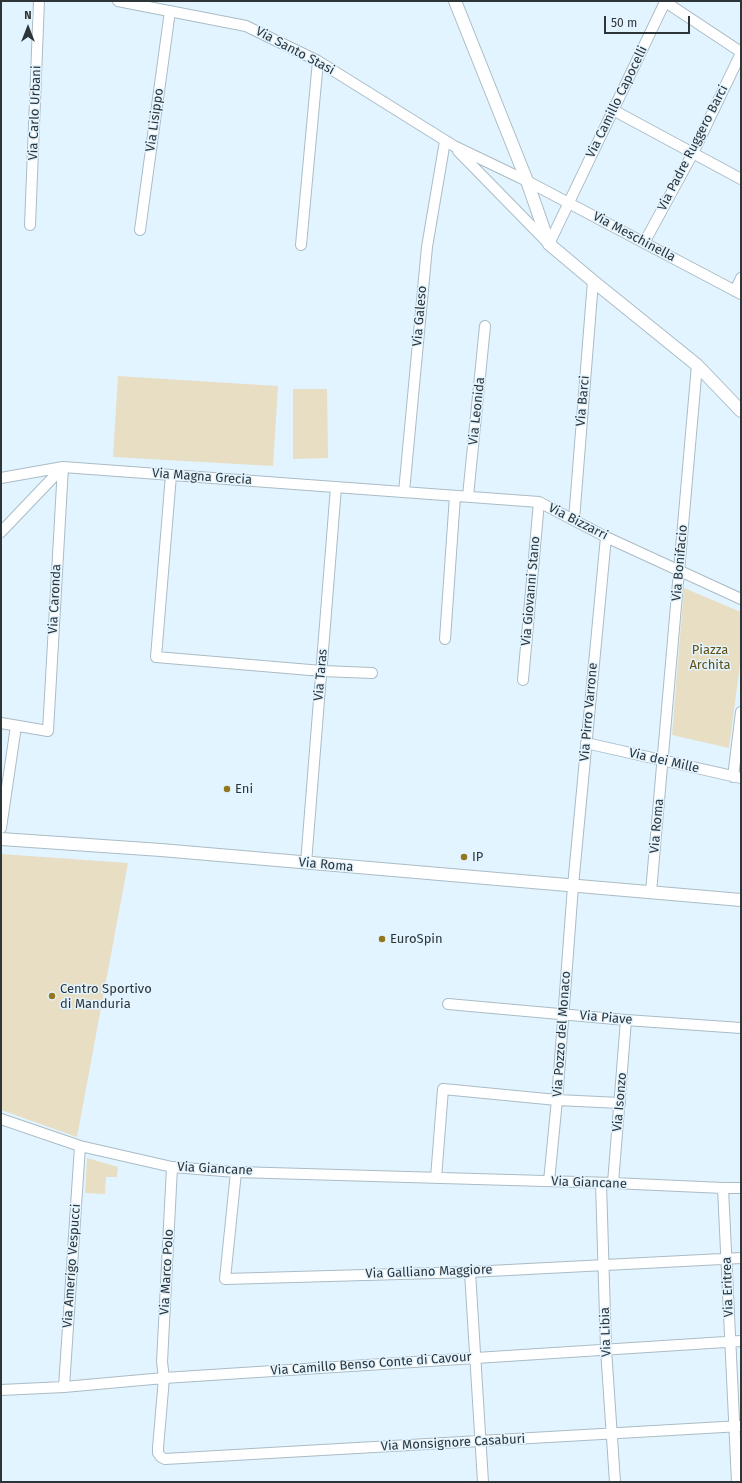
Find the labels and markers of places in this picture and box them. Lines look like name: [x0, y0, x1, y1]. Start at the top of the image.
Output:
place label: Eni: [235, 781, 253, 797]
marker: Eni: [222, 784, 232, 794]
place label: IP: [472, 849, 483, 865]
marker: IP: [459, 852, 469, 862]
place label: EuroSpin: [390, 931, 443, 947]
marker: EuroSpin: [377, 934, 387, 944]
place label: Centro Sportivo di Manduria: [60, 981, 152, 1012]
marker: Centro Sportivo di Manduria: [47, 991, 57, 1001]

